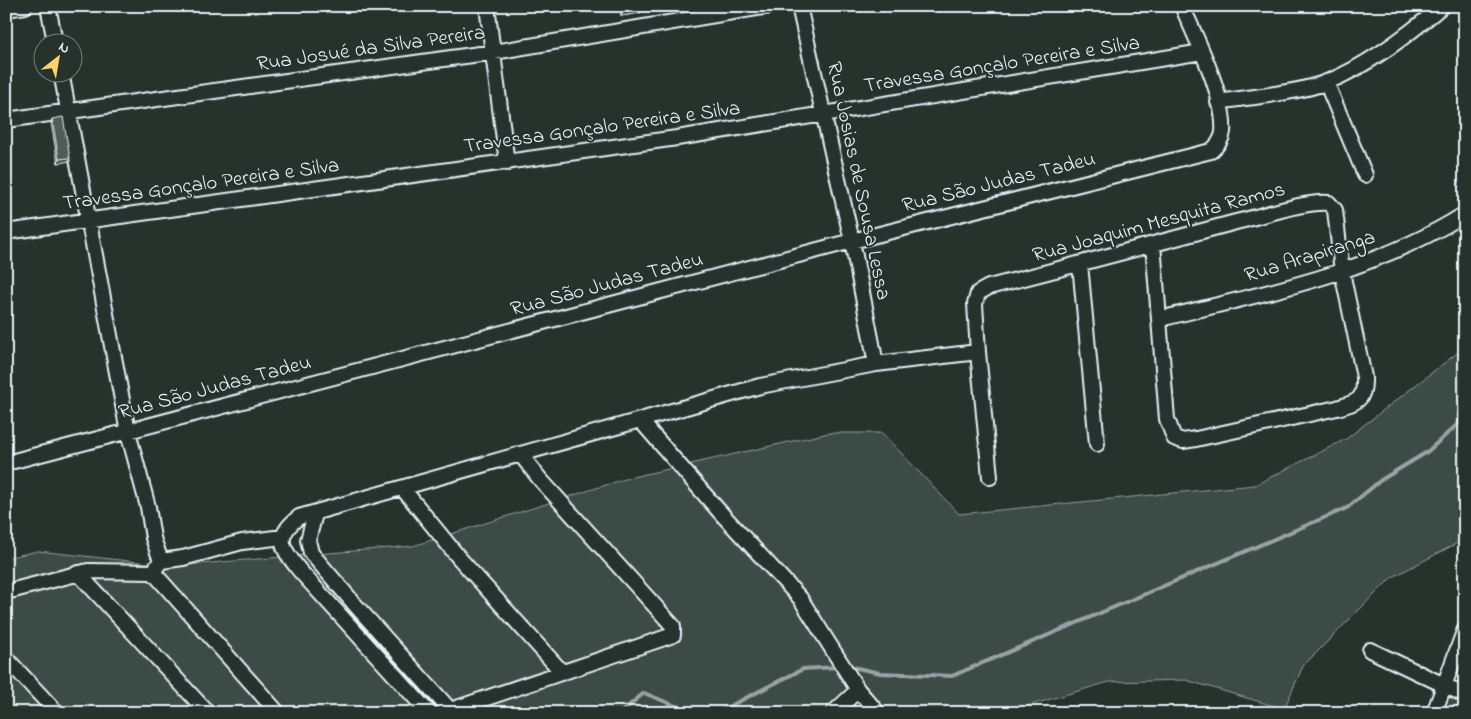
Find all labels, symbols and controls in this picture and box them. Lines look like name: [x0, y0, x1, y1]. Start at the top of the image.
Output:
street label: Rua Josué da Silva Pereira: [255, 18, 487, 80]
street label: Travessa Gonçalo Pereira e Silva: [862, 28, 1142, 102]
north arrow: [32, 32, 82, 82]
text: N: [54, 37, 73, 60]
street label: Rua Josias de Sousa Lessa: [818, 59, 898, 303]
street label: Travessa Gonçalo Pereira e Silva: [462, 94, 742, 162]
street label: Rua São Judas Tadeu: [899, 144, 1099, 222]
street label: Travessa Gonçalo Pereira e Silva: [61, 151, 341, 219]
street label: Rua Joaquim Mesquita Ramos: [1029, 175, 1289, 271]
street label: Rua Arapiranga: [1241, 223, 1380, 293]
street label: Rua São Judas Tadeu: [507, 245, 707, 325]
street label: Rua São Judas Tadeu: [115, 348, 315, 428]

